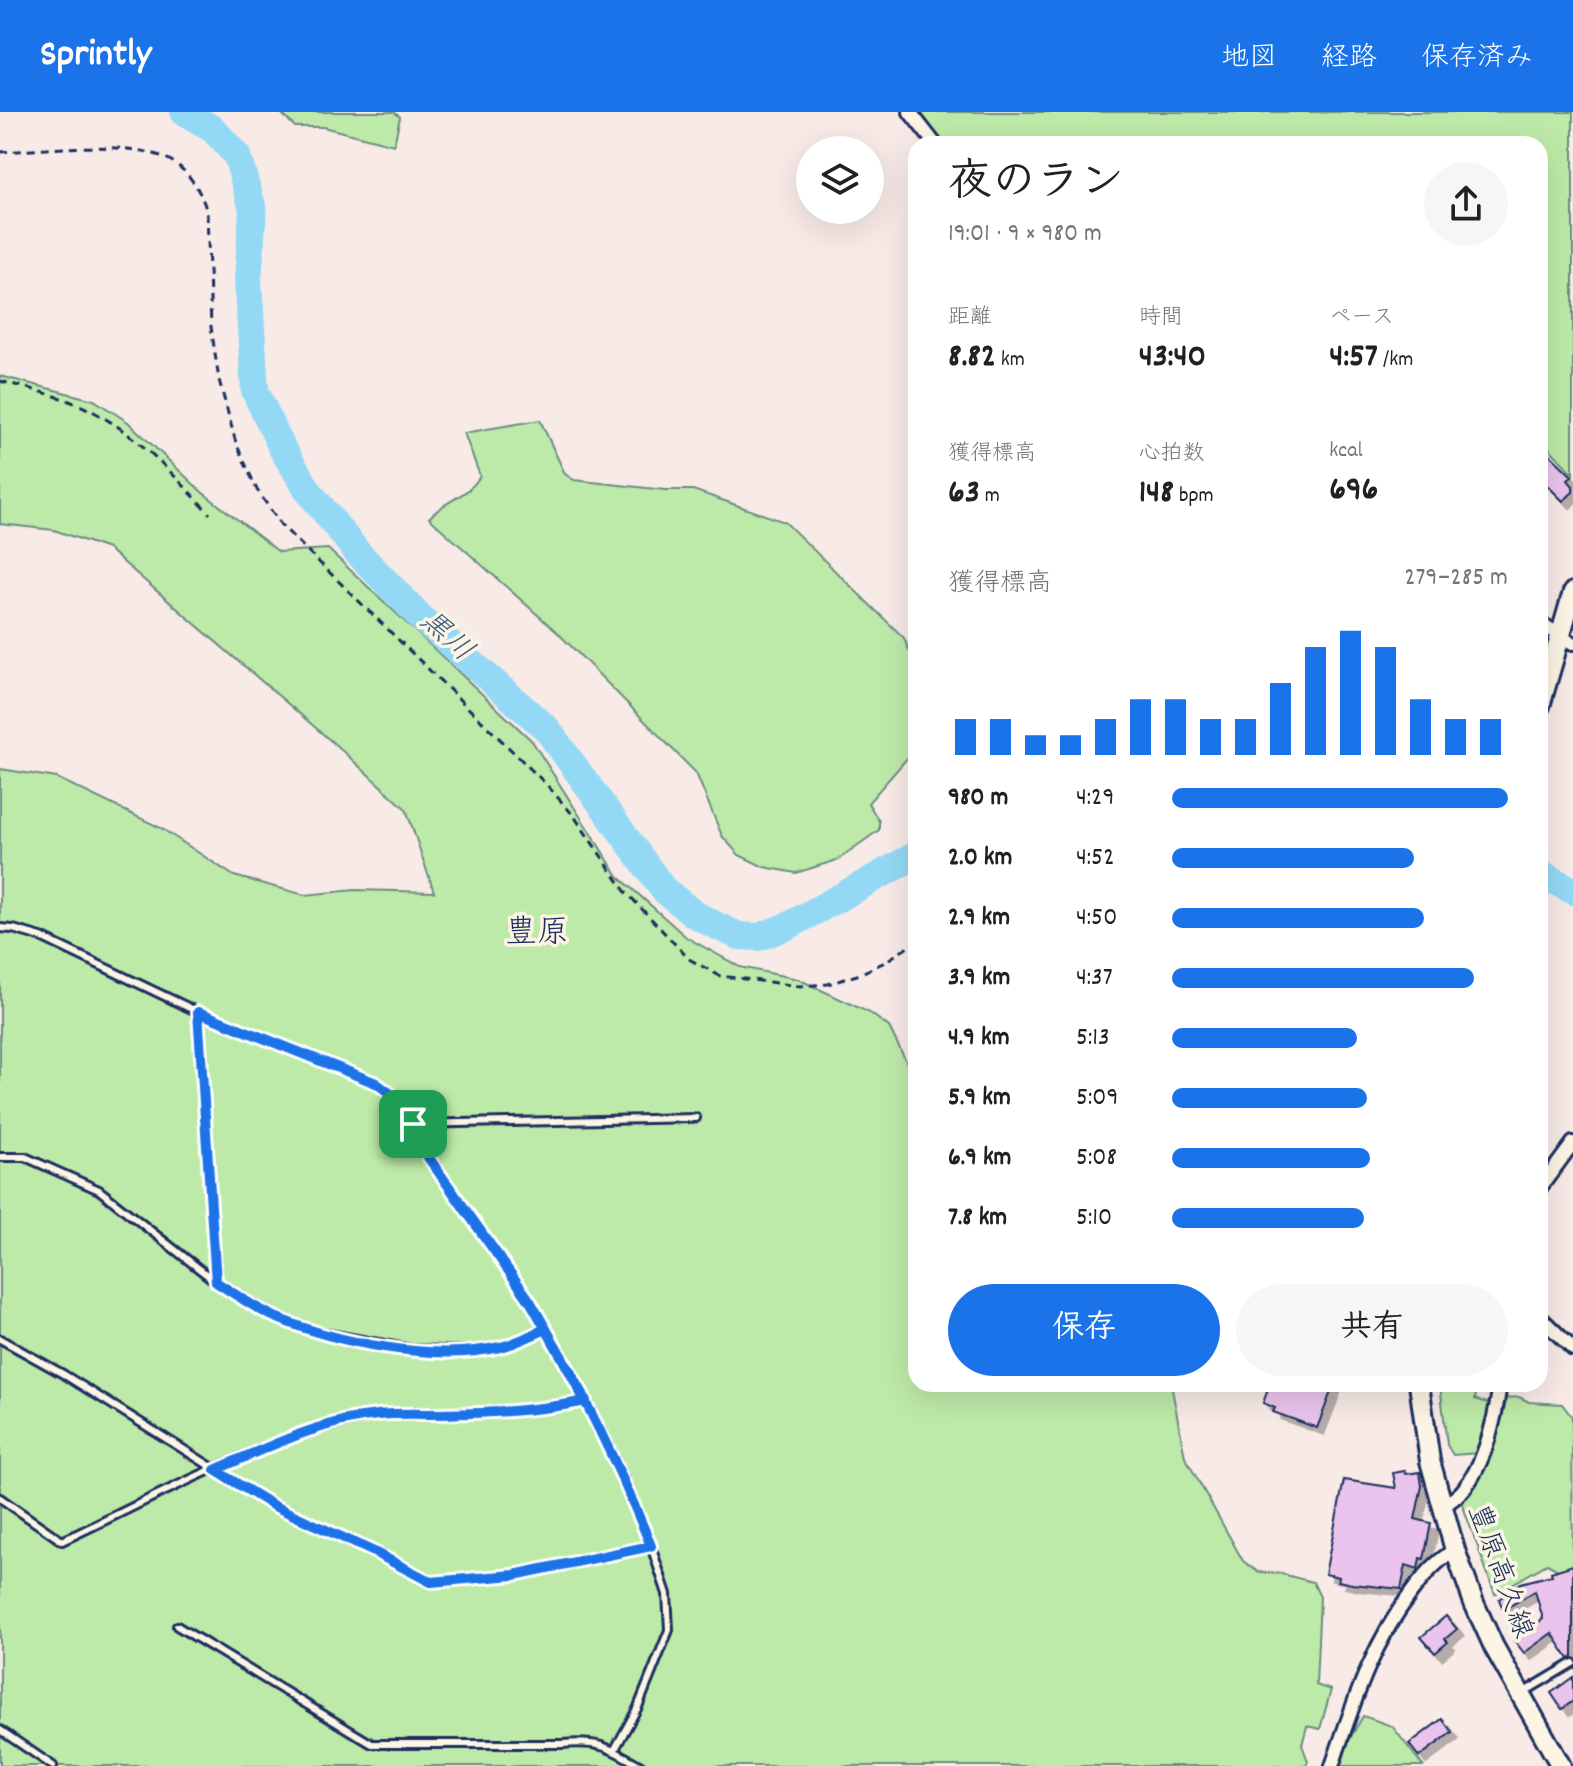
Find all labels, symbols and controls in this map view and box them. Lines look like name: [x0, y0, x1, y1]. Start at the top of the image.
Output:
text: Sprintly: [40, 29, 151, 84]
text: 地図: [1221, 40, 1277, 80]
text: 経路: [1321, 40, 1377, 80]
text: 保存済み: [1421, 40, 1533, 80]
map controls: [796, 136, 884, 224]
button: layers: [796, 136, 884, 224]
text: 夜のラン: [948, 154, 1124, 217]
button: share: [1424, 162, 1508, 246]
text: 19:01 · 9 × 980 m: [948, 216, 1102, 253]
text: 距離: [948, 303, 992, 334]
text: 時間: [1139, 303, 1183, 334]
text: ペース: [1329, 303, 1394, 334]
text: 8.82: [948, 334, 996, 383]
text: 43:40: [1139, 334, 1206, 383]
text: 4:57: [1329, 334, 1378, 383]
text: km: [996, 345, 1025, 376]
text: /km: [1378, 345, 1413, 376]
text: kcal: [1329, 436, 1363, 467]
text: 獲得標高: [948, 439, 1036, 470]
text: 心拍数: [1139, 439, 1205, 470]
text: 696: [1329, 467, 1378, 516]
text: 63: [948, 470, 980, 519]
text: 148: [1139, 470, 1174, 519]
text: m: [980, 481, 1000, 512]
text: bpm: [1174, 481, 1214, 512]
text: 279–285 m: [1404, 560, 1508, 597]
text: 獲得標高: [948, 566, 1052, 603]
water label: 黒川: [408, 602, 482, 674]
text: 980 m: [948, 780, 1008, 817]
text: 4:29: [1076, 780, 1114, 817]
text: 2.0 km: [948, 840, 1012, 877]
text: 4:52: [1076, 840, 1115, 877]
text: 2.9 km: [948, 900, 1010, 937]
text: 4:50: [1076, 900, 1117, 937]
district label: 豊原: [505, 912, 569, 958]
text: 3.9 km: [948, 960, 1010, 997]
text: 4:37: [1076, 960, 1113, 997]
text: 4.9 km: [948, 1020, 1010, 1057]
text: 5:13: [1076, 1020, 1110, 1057]
text: 5.9 km: [948, 1080, 1011, 1117]
text: 5:09: [1076, 1080, 1118, 1117]
pin: [379, 1090, 447, 1158]
icon: arrive: [391, 1102, 435, 1146]
text: 6.9 km: [948, 1140, 1011, 1177]
text: 5:08: [1076, 1140, 1117, 1177]
text: 7.8 km: [948, 1200, 1007, 1237]
text: 5:10: [1076, 1200, 1112, 1237]
button: 保存: [948, 1284, 1220, 1376]
button: 共有: [1236, 1284, 1508, 1376]
street label: 豊原高久線: [1455, 1499, 1541, 1645]

